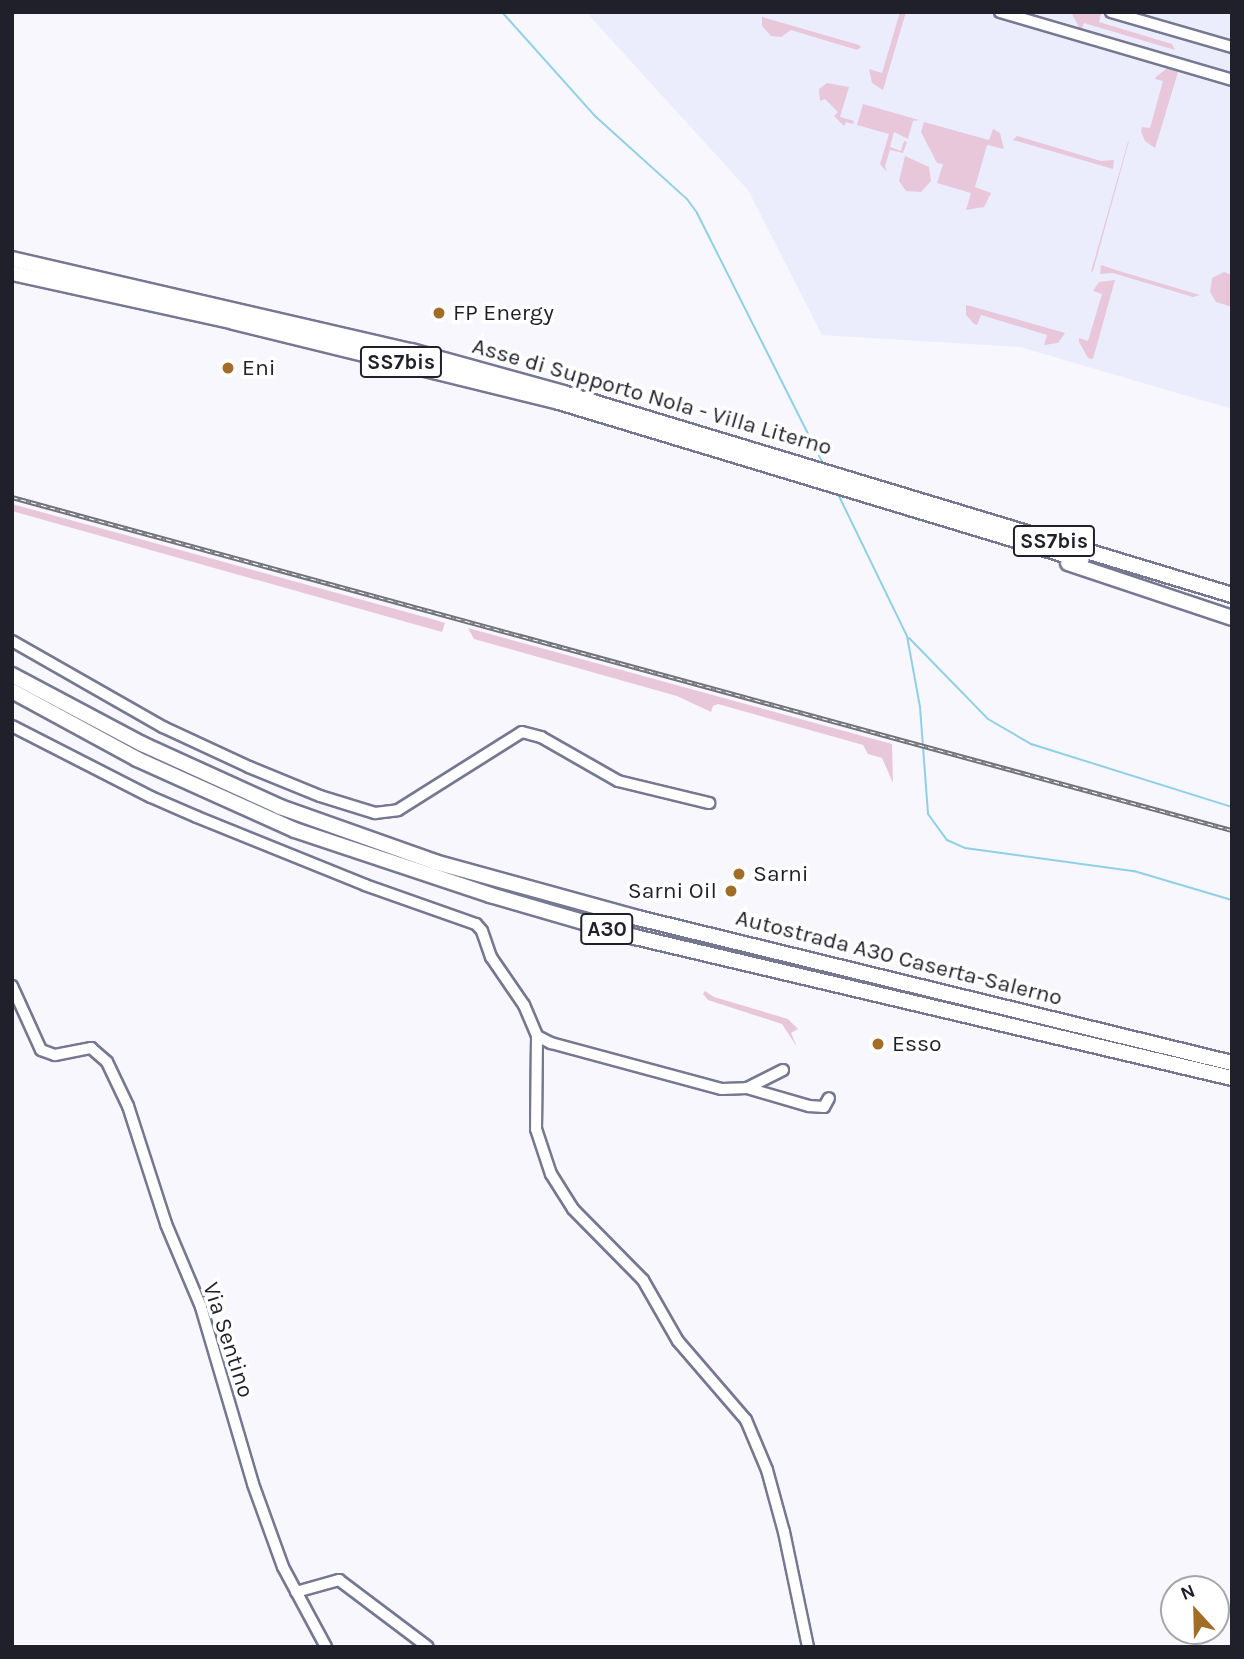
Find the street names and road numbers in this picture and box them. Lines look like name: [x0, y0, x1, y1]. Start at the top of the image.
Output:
street label: Asse di Supporto Nola - Villa Literno: [469, 332, 835, 462]
road number: SS7bis: [359, 344, 443, 380]
road number: SS7bis: [1012, 524, 1096, 558]
street label: Autostrada A30 Caserta-Salerno: [733, 904, 1065, 1012]
road number: A30: [579, 912, 635, 946]
street label: Via Sentino: [196, 1279, 260, 1401]

